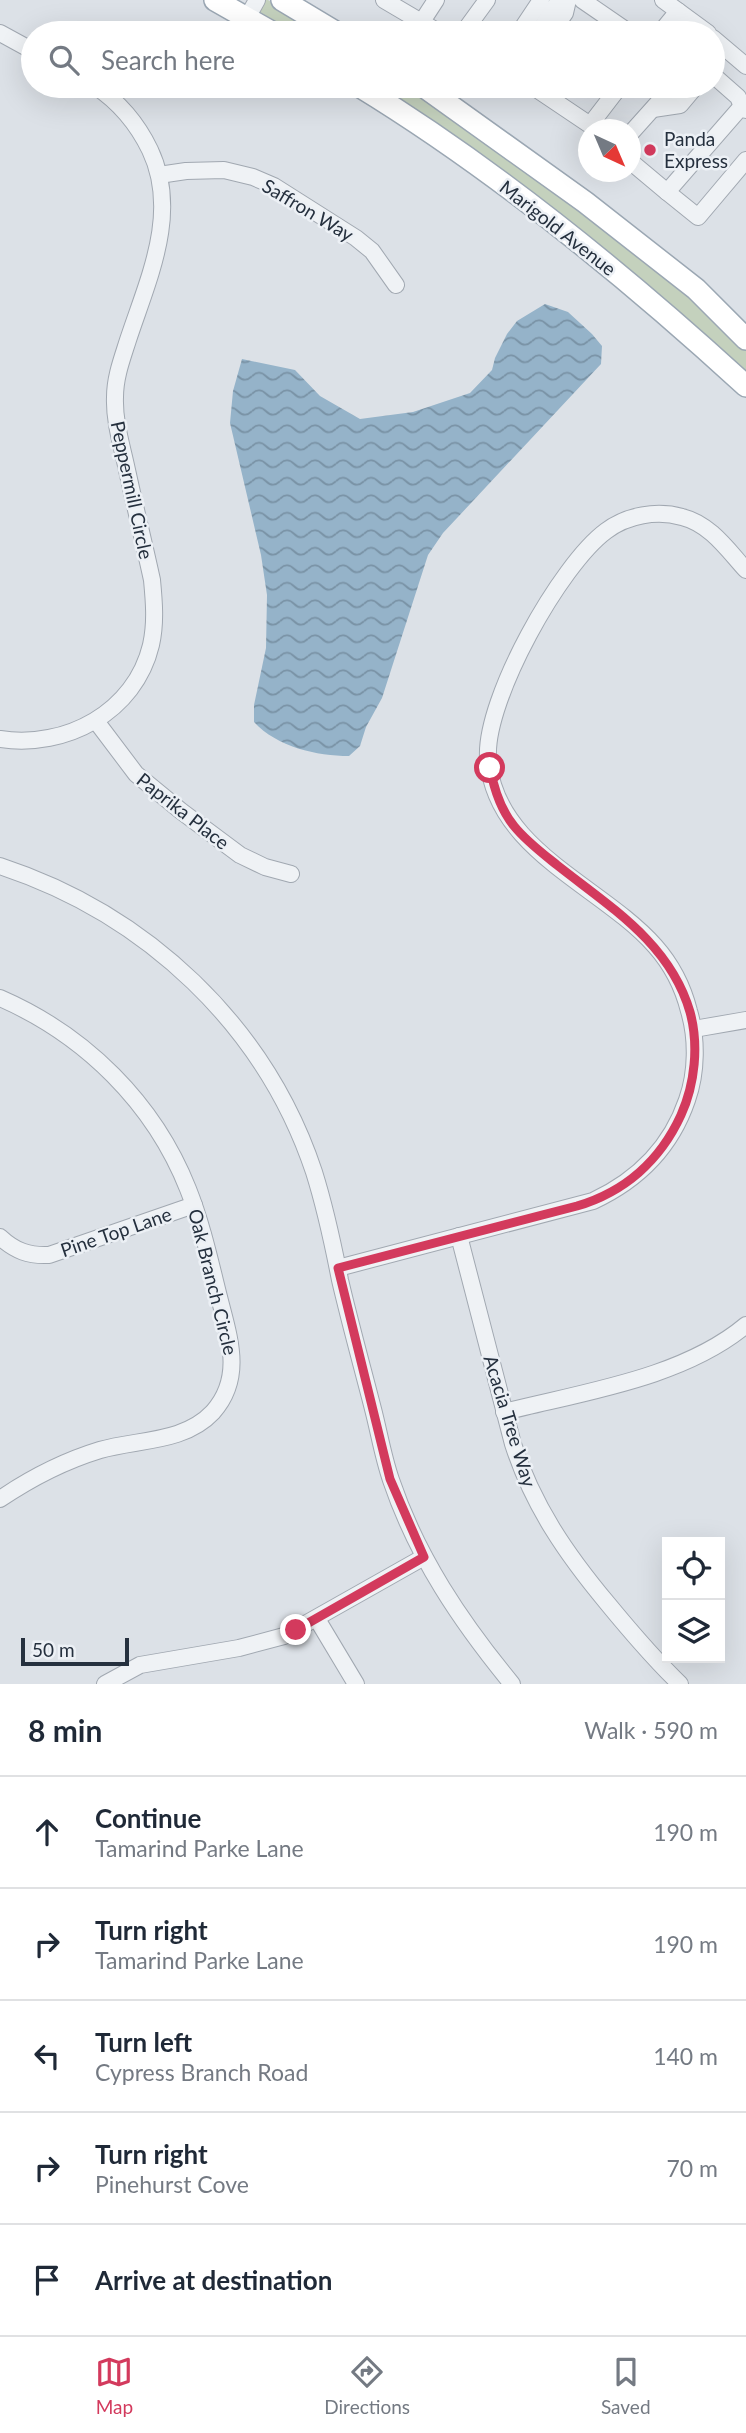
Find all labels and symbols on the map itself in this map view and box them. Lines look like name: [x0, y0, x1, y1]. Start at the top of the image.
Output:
north arrow: [578, 119, 641, 182]
place label: Panda Express: [664, 127, 728, 172]
marker: Panda Express: [642, 142, 658, 158]
street label: Saffron Way: [259, 173, 358, 246]
street label: Marigold Avenue: [496, 175, 621, 280]
street label: Peppermill Circle: [107, 419, 158, 561]
route start: [474, 752, 505, 783]
street label: Paprika Place: [133, 767, 234, 854]
street label: Pine Top Lane: [57, 1202, 174, 1261]
street label: Oak Branch Circle: [184, 1206, 243, 1357]
street label: Acacia Tree Way: [480, 1352, 541, 1490]
route end: [280, 1614, 311, 1645]
scale bar: [21, 1635, 130, 1667]

